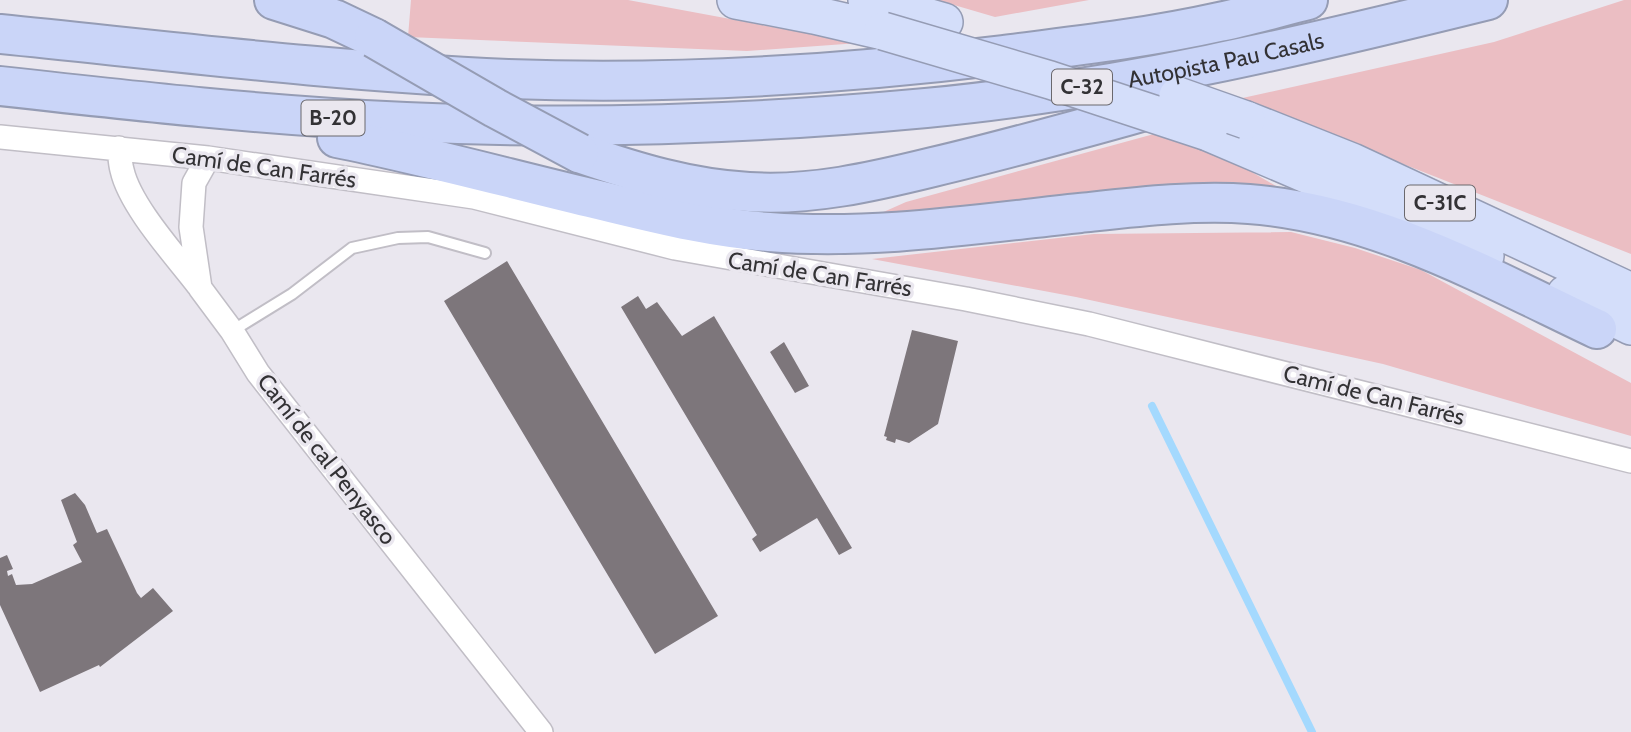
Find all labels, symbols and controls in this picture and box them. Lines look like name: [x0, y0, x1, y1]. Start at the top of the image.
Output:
street label: Autopista Pau Casals: [1126, 26, 1326, 94]
road number: C-32: [1052, 70, 1112, 104]
road number: B-20: [302, 100, 364, 136]
street label: Camí de Can Farrés: [170, 140, 358, 194]
road number: C-31C: [1405, 186, 1475, 220]
street label: Camí de Can Farrés: [726, 246, 914, 302]
street label: Camí de Can Farrés: [1281, 359, 1467, 431]
street label: Camí de cal Penyasco: [252, 368, 402, 550]

